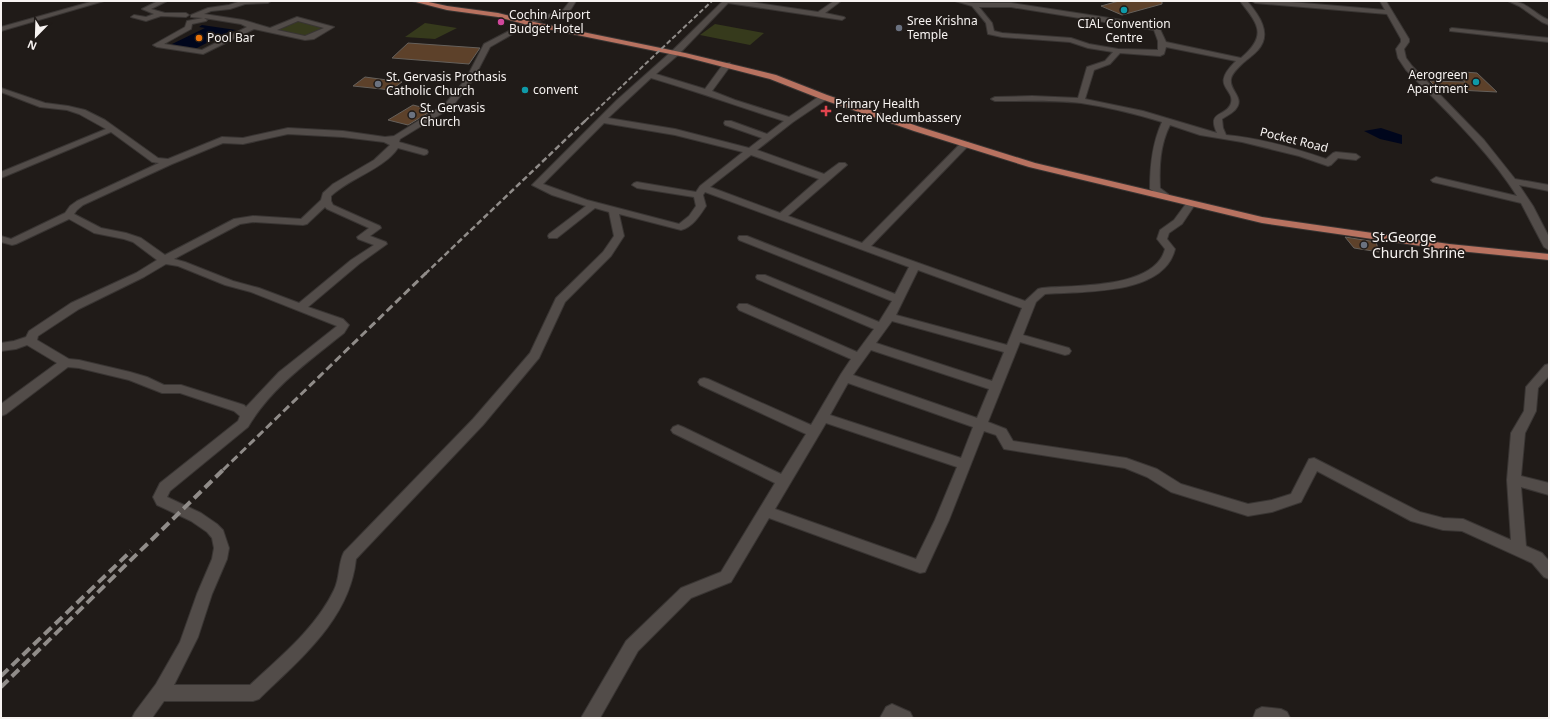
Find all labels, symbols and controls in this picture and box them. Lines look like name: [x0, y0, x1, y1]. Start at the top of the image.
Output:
marker: CIAL Convention Centre: [1119, 5, 1129, 15]
place label: Cochin Airport Budget Hotel: [509, 6, 591, 37]
place label: Sree Krishna Temple: [907, 12, 978, 43]
place label: CIAL Convention Centre: [1077, 15, 1171, 46]
north arrow: [16, 16, 56, 56]
marker: Cochin Airport Budget Hotel: [496, 17, 506, 27]
marker: Sree Krishna Temple: [894, 23, 904, 33]
place label: Pool Bar: [207, 29, 255, 46]
marker: Pool Bar: [194, 33, 204, 43]
text: N: [25, 37, 39, 54]
place label: Aerogreen Apartment: [1407, 66, 1469, 97]
place label: St. Gervasis Prothasis Catholic Church: [386, 68, 507, 99]
marker: Aerogreen Apartment: [1471, 77, 1481, 87]
marker: St. Gervasis Prothasis Catholic Church: [373, 79, 383, 89]
place label: convent: [533, 81, 579, 98]
marker: convent: [520, 85, 530, 95]
place label: Primary Health Centre Nedumbassery: [835, 95, 962, 126]
place label: St. Gervasis Church: [420, 99, 485, 130]
marker: Primary Health Centre Nedumbassery: [820, 105, 832, 117]
marker: St. Gervasis Church: [407, 110, 417, 120]
street label: Pocket Road: [1258, 123, 1330, 156]
place label: St.George Church Shrine: [1372, 227, 1465, 262]
marker: St.George Church Shrine: [1359, 240, 1369, 250]

